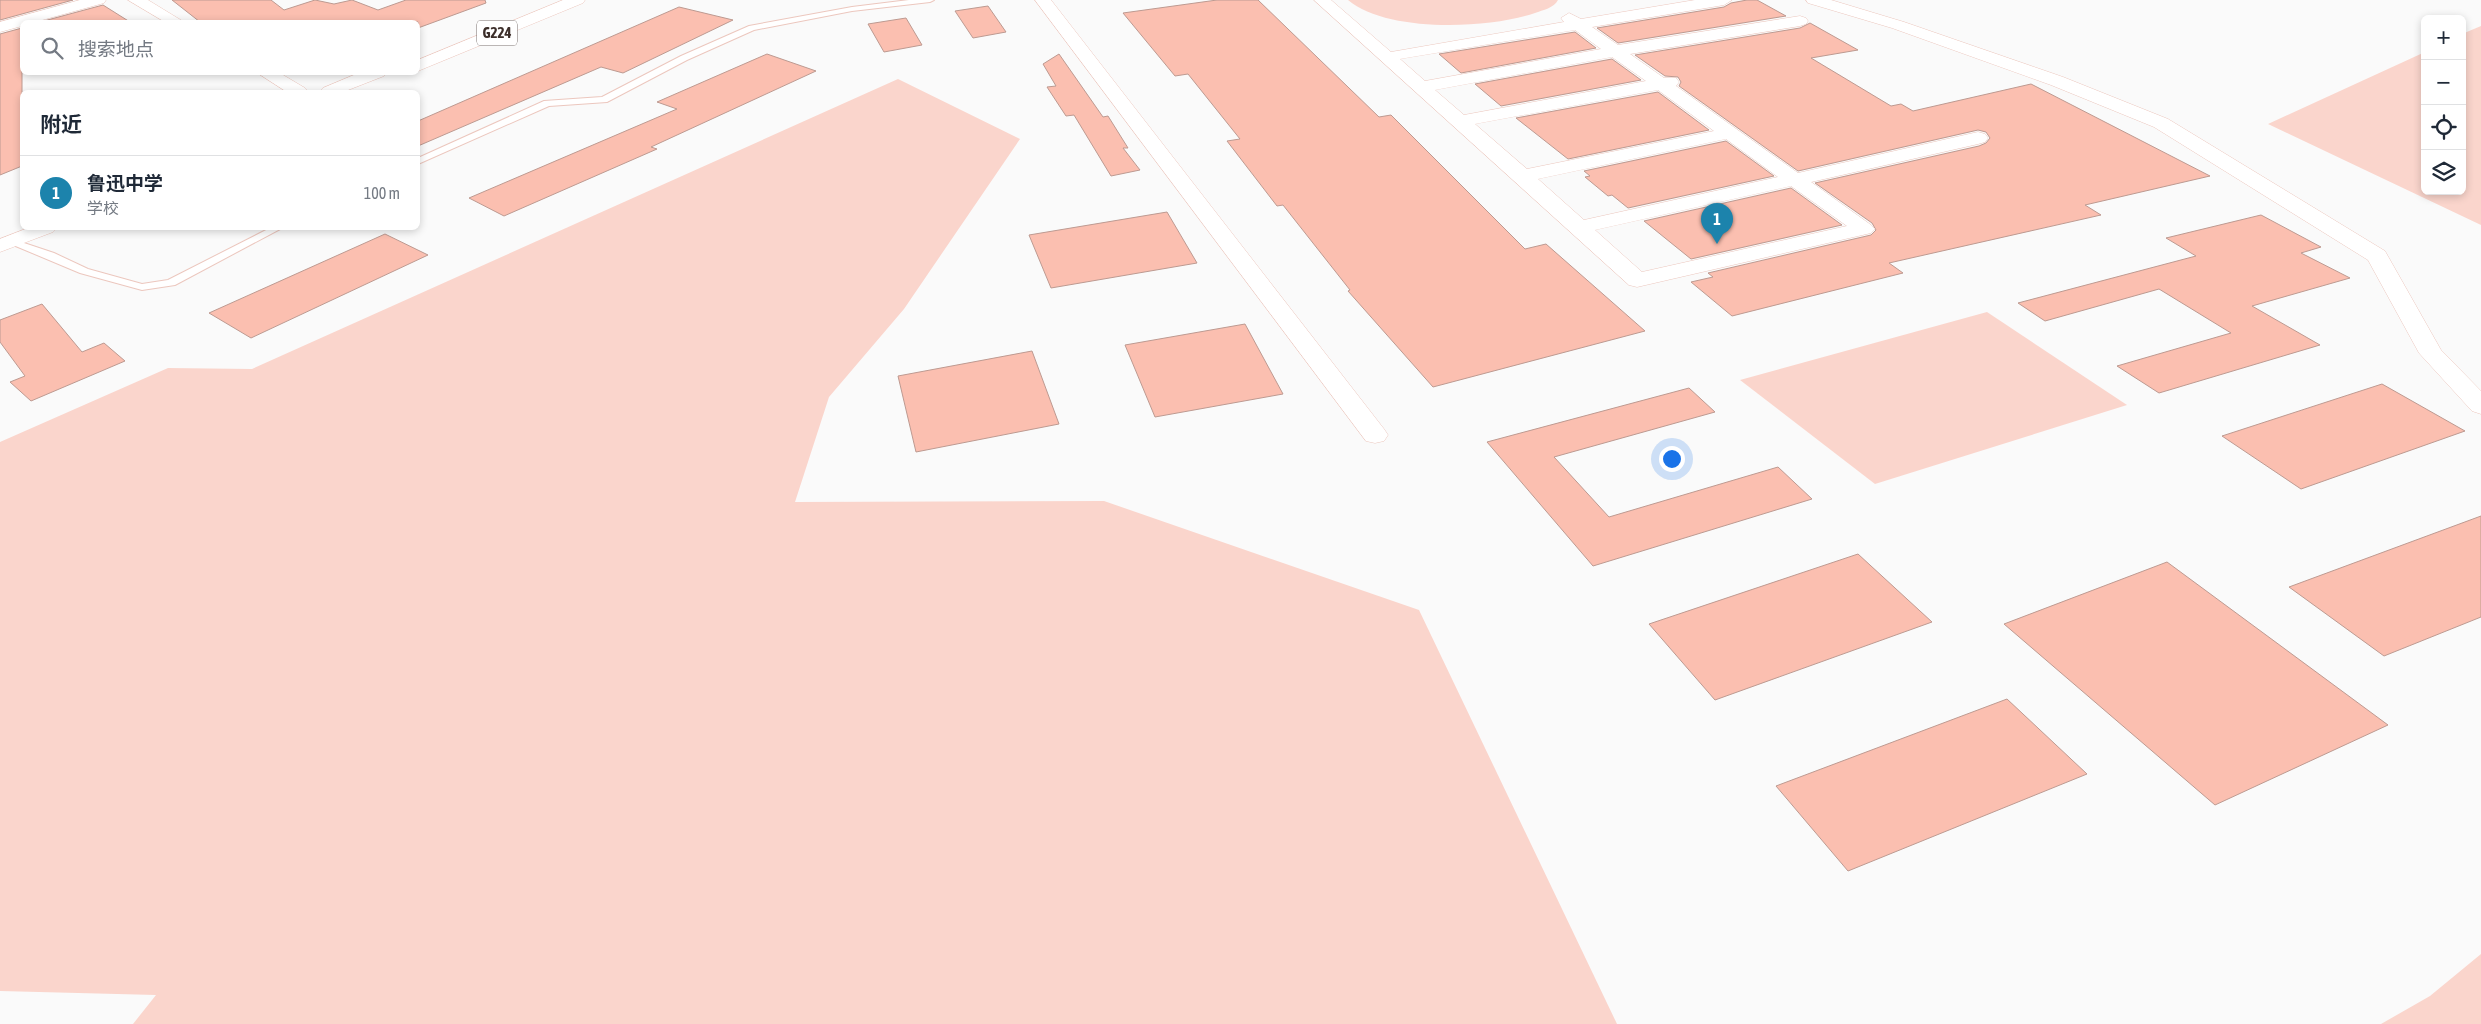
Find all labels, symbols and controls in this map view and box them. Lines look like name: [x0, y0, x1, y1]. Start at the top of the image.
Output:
map controls: [2421, 15, 2466, 195]
button: +: [2421, 15, 2466, 60]
search box: [20, 20, 420, 75]
road number: G224: [477, 20, 517, 46]
icon: search: [38, 34, 66, 62]
text: 搜索地点: [78, 38, 154, 60]
button: −: [2421, 60, 2466, 105]
button: locate: [2421, 105, 2466, 150]
text: 附近: [40, 112, 82, 136]
button: layers: [2421, 150, 2466, 195]
text: 鲁迅中学: [87, 172, 163, 194]
text: 1: [52, 184, 60, 202]
text: 100 m: [364, 184, 400, 202]
text: 学校: [87, 199, 119, 217]
pin: 1: [1701, 203, 1733, 244]
your location: [1659, 446, 1685, 472]

